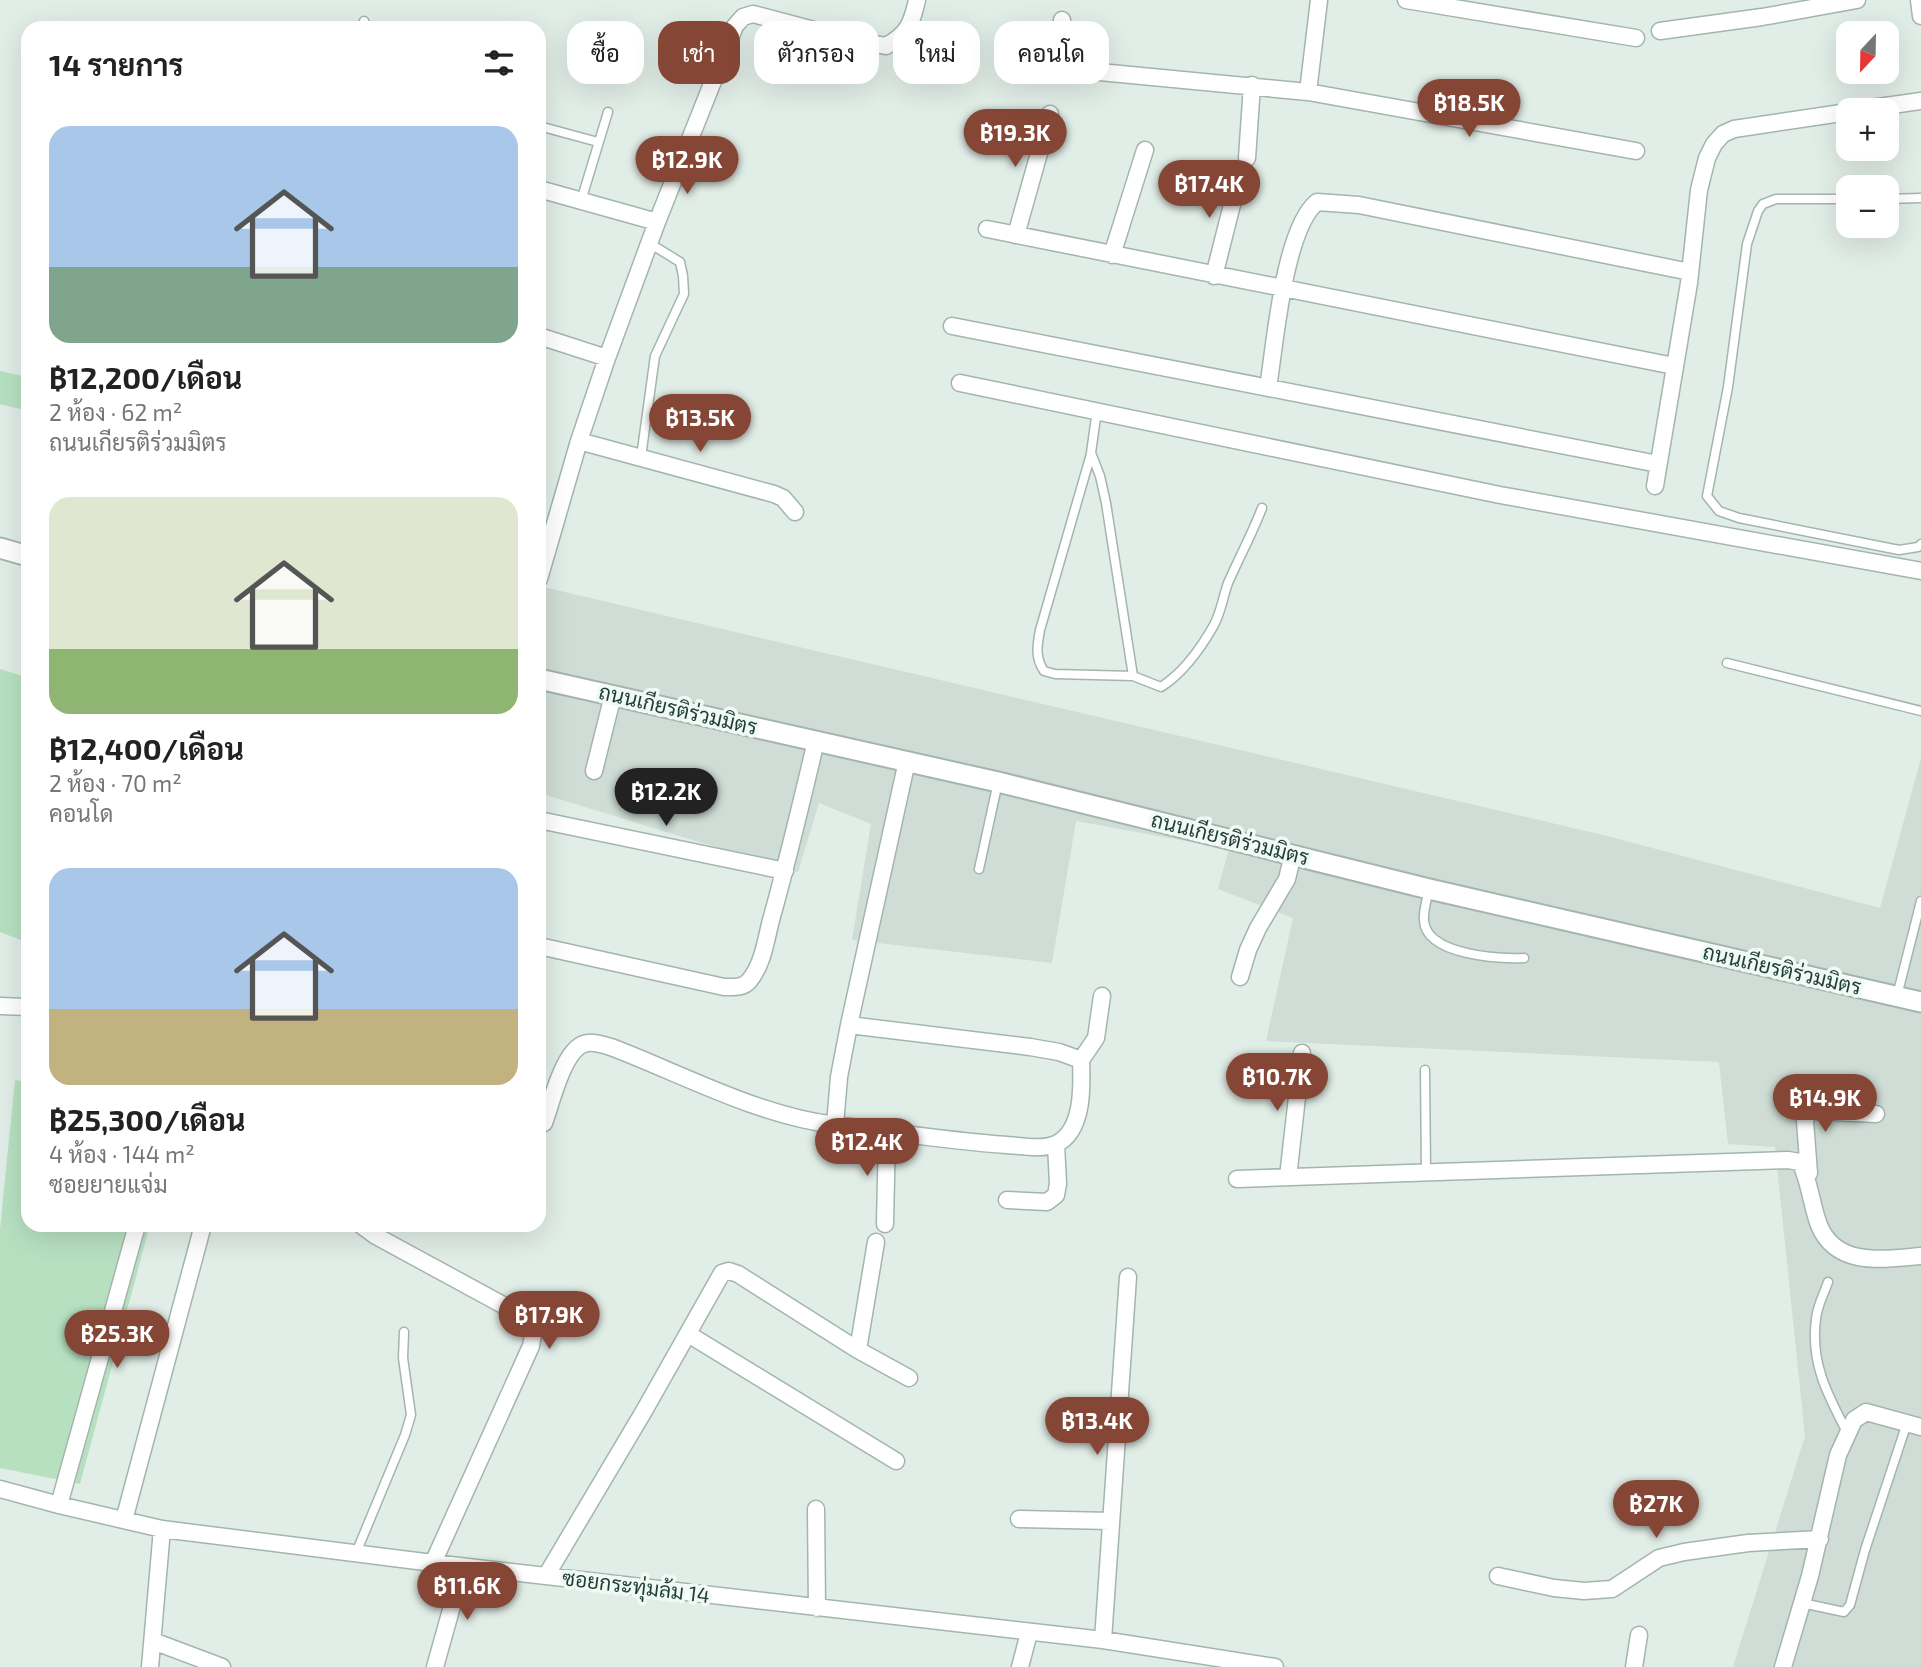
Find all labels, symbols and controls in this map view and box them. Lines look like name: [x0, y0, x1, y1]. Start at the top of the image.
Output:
chip: ซื้อ: [567, 21, 644, 84]
chip: เช่า: [658, 21, 740, 84]
chip: ตัวกรอง: [754, 21, 879, 84]
chip: ใหม่: [893, 21, 980, 84]
chip: คอนโด: [994, 21, 1109, 84]
north arrow: [1836, 21, 1899, 84]
map controls: [1836, 21, 1899, 238]
icon: filters: [480, 44, 518, 82]
text: 14 รายการ: [49, 46, 184, 82]
pin: ฿18.5K: [1412, 80, 1526, 139]
text: ฿18.5K: [1433, 88, 1505, 116]
button: +: [1836, 98, 1899, 161]
pin: ฿19.3K: [958, 110, 1072, 169]
text: ฿19.3K: [980, 118, 1050, 146]
pin: ฿12.9K: [630, 136, 744, 196]
text: ฿12.9K: [652, 145, 722, 173]
pin: ฿17.4K: [1152, 160, 1266, 220]
text: ฿17.4K: [1174, 169, 1244, 197]
icon: home: [221, 171, 347, 297]
button: −: [1836, 175, 1899, 238]
text: ฿12,200/เดือน: [49, 359, 242, 395]
pin: ฿13.5K: [643, 394, 757, 454]
text: 2 ห้อง · 62 m²: [49, 398, 182, 426]
text: ฿13.5K: [665, 403, 735, 431]
text: ถนนเกียรติร่วมมิตร: [49, 428, 227, 456]
icon: home: [221, 542, 347, 668]
street label: ถนนเกียรติร่วมมิตร: [597, 678, 760, 739]
text: ฿12,400/เดือน: [49, 730, 244, 766]
pin: ฿12.2K: [609, 768, 723, 828]
text: 2 ห้อง · 70 m²: [49, 769, 182, 797]
text: ฿12.2K: [631, 777, 701, 805]
text: คอนโด: [49, 799, 113, 827]
street label: ถนนเกียรติร่วมมิตร: [1149, 806, 1312, 869]
icon: home: [221, 913, 347, 1039]
street label: ถนนเกียรติร่วมมิตร: [1701, 938, 1864, 999]
pin: ฿10.7K: [1220, 1054, 1334, 1113]
text: ฿10.7K: [1242, 1062, 1312, 1090]
pin: ฿14.9K: [1768, 1074, 1882, 1134]
text: ฿14.9K: [1789, 1083, 1861, 1111]
text: ฿25,300/เดือน: [49, 1101, 246, 1137]
pin: ฿12.4K: [810, 1118, 924, 1178]
text: ฿12.4K: [831, 1127, 903, 1155]
text: 4 ห้อง · 144 m²: [49, 1140, 195, 1168]
text: ซอยยายแจ่ม: [49, 1170, 168, 1198]
pin: ฿17.9K: [492, 1292, 606, 1351]
text: ฿17.9K: [515, 1300, 583, 1328]
pin: ฿25.3K: [60, 1310, 174, 1370]
text: ฿25.3K: [80, 1319, 154, 1347]
pin: ฿13.4K: [1040, 1398, 1154, 1457]
text: ฿13.4K: [1061, 1406, 1133, 1434]
pin: ฿27K: [1615, 1480, 1697, 1540]
text: ฿27K: [1629, 1489, 1683, 1517]
pin: ฿11.6K: [410, 1562, 524, 1622]
street label: ซอยกระทุ่มล้ม 14: [561, 1564, 711, 1610]
text: ฿11.6K: [433, 1571, 501, 1599]

